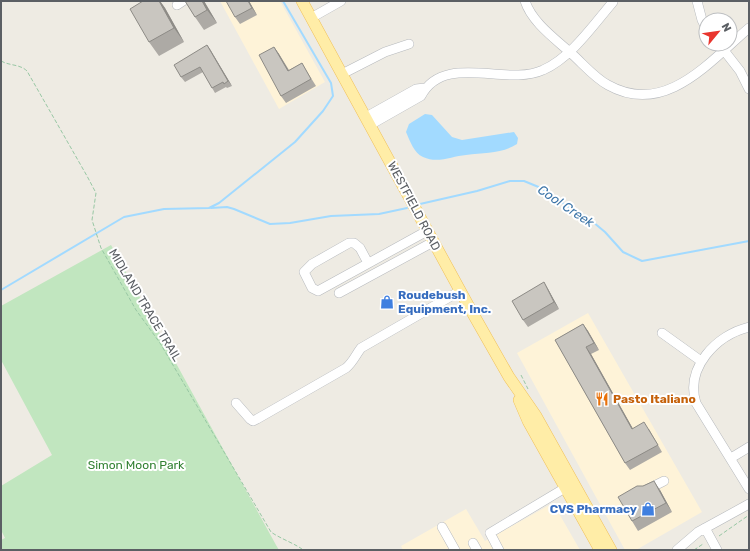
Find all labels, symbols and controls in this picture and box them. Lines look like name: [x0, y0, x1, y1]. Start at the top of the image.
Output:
north arrow: [698, 12, 738, 52]
text: N: [719, 21, 734, 34]
street label: WESTFIELD ROAD: [385, 159, 443, 253]
water label: Cool Creek: [535, 182, 597, 230]
street label: MIDLAND TRACE TRAIL: [106, 246, 184, 364]
place label: Roudebush Equipment, Inc.: [398, 288, 491, 316]
shop icon: Roudebush Equipment, Inc.: [379, 294, 395, 310]
restaurant icon: Pasto Italiano: [594, 391, 610, 407]
place label: Pasto Italiano: [613, 392, 696, 406]
park label: Simon Moon Park: [88, 458, 185, 472]
shop icon: CVS Pharmacy: [640, 501, 656, 517]
place label: CVS Pharmacy: [550, 502, 637, 516]

